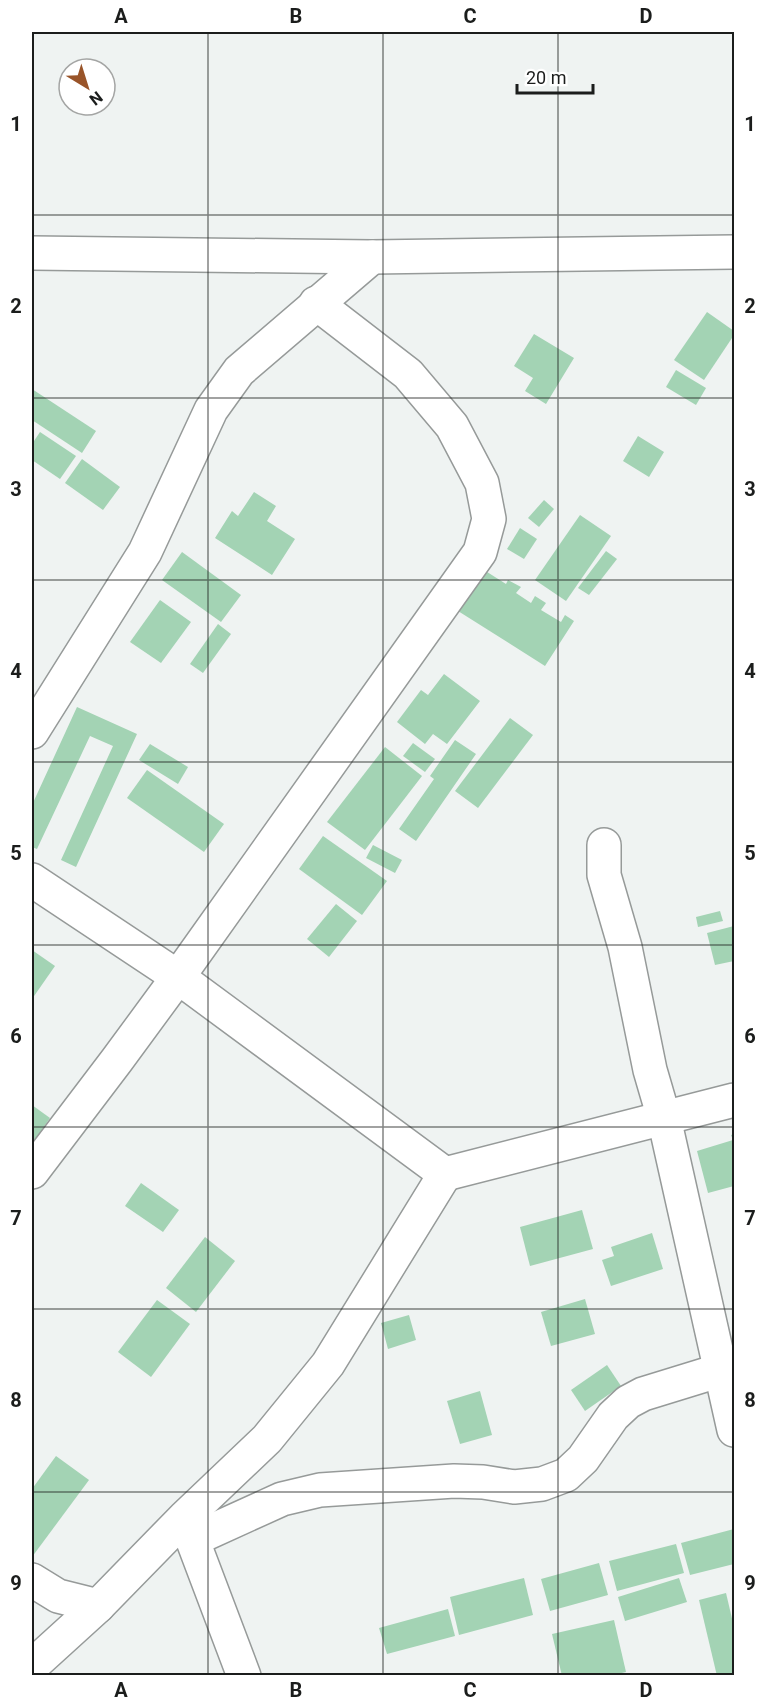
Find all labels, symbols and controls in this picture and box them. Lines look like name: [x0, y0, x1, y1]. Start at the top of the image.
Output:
text: A: [114, 4, 128, 28]
text: B: [290, 4, 302, 28]
text: C: [463, 4, 477, 28]
text: D: [640, 4, 653, 28]
north arrow: [57, 57, 117, 117]
scale bar: [517, 57, 594, 95]
text: 20 m: [526, 67, 566, 88]
text: N: [86, 87, 106, 109]
text: 1: [10, 112, 22, 136]
text: 1: [744, 112, 756, 136]
text: 2: [10, 294, 22, 318]
text: 2: [744, 294, 756, 318]
text: 3: [10, 477, 22, 501]
text: 3: [744, 477, 756, 501]
text: 4: [10, 659, 22, 683]
text: 4: [744, 659, 756, 683]
text: 5: [10, 841, 22, 865]
text: 5: [744, 841, 756, 865]
text: 6: [10, 1024, 22, 1048]
text: 6: [744, 1024, 756, 1048]
text: 7: [10, 1206, 22, 1230]
text: 7: [744, 1206, 756, 1230]
text: 8: [10, 1388, 22, 1412]
text: 8: [744, 1388, 756, 1412]
text: 9: [10, 1571, 22, 1595]
text: 9: [744, 1571, 756, 1595]
text: A: [114, 1678, 128, 1702]
text: B: [290, 1678, 302, 1702]
text: C: [463, 1678, 477, 1702]
text: D: [640, 1678, 653, 1702]

